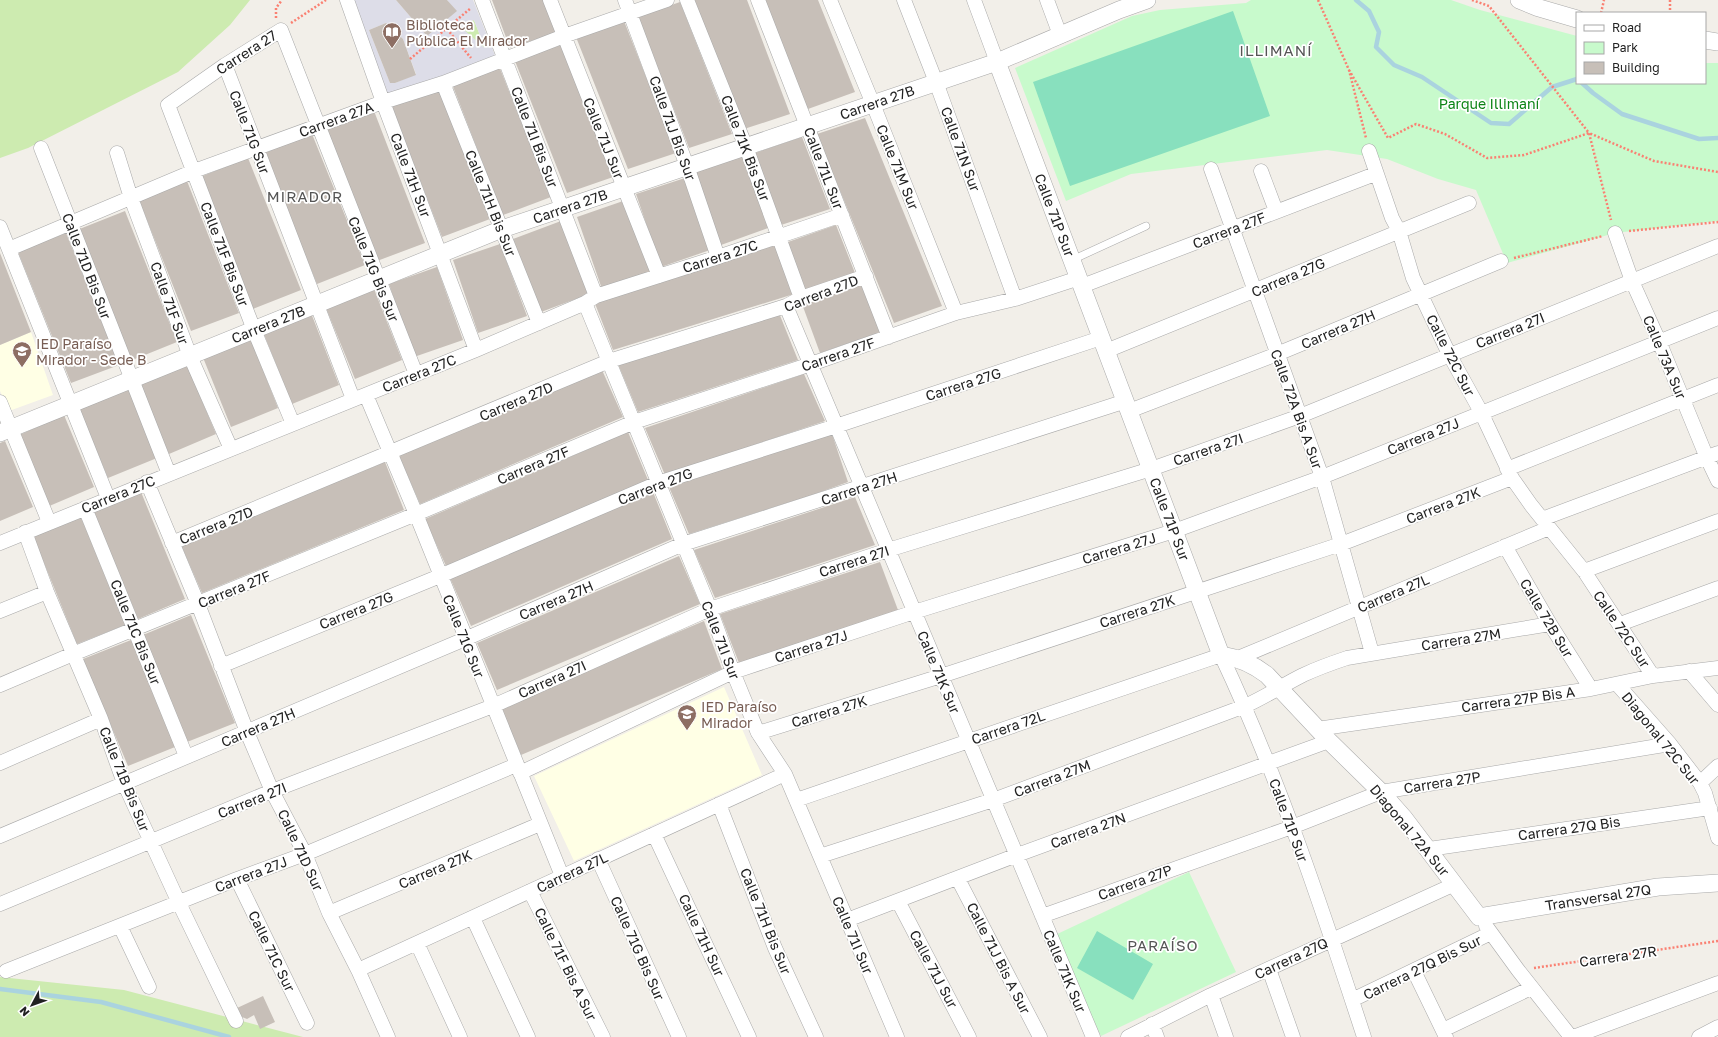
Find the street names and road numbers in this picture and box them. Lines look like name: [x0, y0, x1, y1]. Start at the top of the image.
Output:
street label: Carrera 27: [213, 26, 279, 78]
street label: Calle 71J Bis Sur: [646, 73, 700, 183]
street label: Carrera 27B: [837, 81, 917, 123]
street label: Calle 71I Bis Sur: [508, 84, 562, 190]
street label: Calle 71G Sur: [226, 88, 274, 177]
street label: Calle 71K Bis Sur: [718, 93, 774, 204]
street label: Calle 71J Sur: [580, 95, 628, 182]
street label: Carrera 27A: [296, 97, 376, 140]
street label: Calle 71N Sur: [938, 104, 984, 194]
street label: Calle 71M Sur: [873, 122, 923, 213]
street label: Calle 71L Sur: [801, 125, 848, 212]
street label: Calle 71H Sur: [387, 130, 435, 220]
street label: Calle 71H Bis Sur: [462, 147, 520, 259]
street label: Calle 71P Sur: [1031, 171, 1079, 259]
street label: Carrera 27B: [530, 185, 610, 227]
street label: Calle 71F Bis Sur: [197, 199, 253, 309]
street label: Carrera 27F: [1190, 208, 1268, 252]
street label: Calle 71D Bis Sur: [59, 211, 115, 322]
street label: Calle 71G Bis Sur: [345, 214, 403, 325]
street label: Carrera 27C: [680, 236, 760, 276]
street label: Carrera 27G: [1249, 254, 1328, 300]
street label: Calle 71F Sur: [147, 259, 193, 347]
street label: Carrera 27D: [781, 271, 861, 315]
street label: Carrera 27B: [229, 302, 307, 346]
street label: Carrera 27H: [1298, 306, 1378, 352]
street label: Carrera 27I: [1473, 308, 1547, 352]
street label: Calle 72C Sur: [1423, 311, 1479, 399]
street label: Calle 73A Sur: [1640, 313, 1690, 402]
street label: Carrera 27F: [799, 333, 877, 375]
street label: Calle 72A Bis A Sur: [1267, 347, 1327, 472]
street label: Carrera 27C: [380, 350, 458, 396]
street label: Carrera 27G: [923, 364, 1003, 404]
street label: Carrera 27D: [477, 378, 555, 424]
street label: Carrera 27J: [1384, 414, 1462, 458]
street label: Carrera 27I: [1171, 429, 1245, 469]
street label: Carrera 27F: [494, 442, 572, 488]
street label: Carrera 27G: [615, 464, 695, 508]
street label: Carrera 27H: [819, 468, 899, 508]
street label: Carrera 27C: [79, 471, 157, 517]
street label: Calle 71P Sur: [1146, 475, 1194, 563]
street label: Carrera 27K: [1403, 483, 1483, 527]
street label: Carrera 27D: [176, 502, 256, 548]
street label: Carrera 27J: [1080, 529, 1158, 567]
street label: Carrera 27I: [817, 542, 891, 580]
street label: Carrera 27F: [195, 567, 273, 611]
street label: Carrera 27L: [1354, 570, 1432, 616]
street label: Calle 72B Sur: [1517, 575, 1578, 661]
street label: Calle 71C Bis Sur: [107, 577, 165, 688]
street label: Carrera 27H: [516, 577, 596, 623]
street label: Carrera 27G: [316, 587, 396, 633]
street label: Calle 72C Sur: [1590, 587, 1654, 671]
street label: Carrera 27K: [1097, 591, 1177, 631]
street label: Calle 71G Sur: [440, 592, 489, 681]
street label: Calle 71I Sur: [698, 598, 744, 682]
street label: Carrera 27M: [1420, 624, 1502, 654]
street label: Carrera 27J: [772, 626, 850, 666]
street label: Calle 71K Sur: [914, 628, 964, 716]
street label: Carrera 27I: [515, 656, 589, 702]
street label: Carrera 27P Bis A: [1460, 683, 1577, 715]
street label: Diagonal 72C Sur: [1618, 688, 1704, 788]
street label: Carrera 27K: [789, 691, 869, 731]
street label: Carrera 27H: [218, 704, 298, 750]
street label: Carrera 72L: [969, 706, 1047, 748]
street label: Calle 71B Bis Sur: [96, 724, 154, 835]
street label: Carrera 27M: [1011, 756, 1093, 800]
street label: Carrera 27P: [1402, 768, 1482, 796]
street label: Calle 71P Sur: [1266, 776, 1312, 865]
street label: Carrera 27I: [215, 778, 289, 822]
street label: Diagonal 72A Sur: [1367, 781, 1454, 880]
street label: Calle 71D Sur: [275, 806, 328, 894]
street label: Carrera 27N: [1048, 808, 1128, 852]
street label: Carrera 27Q Bis: [1517, 812, 1621, 844]
street label: Carrera 27K: [396, 846, 475, 892]
street label: Carrera 27L: [534, 848, 610, 896]
street label: Carrera 27J: [212, 852, 290, 896]
street label: Carrera 27P: [1096, 861, 1174, 903]
street label: Calle 71H Bis Sur: [737, 865, 795, 977]
street label: Transversal 27Q: [1544, 880, 1652, 914]
street label: Calle 71H Sur: [675, 891, 729, 979]
street label: Calle 71G Bis Sur: [607, 893, 669, 1003]
street label: Calle 71I Sur: [829, 894, 877, 977]
street label: Calle 71J Bis A Sur: [963, 899, 1035, 1017]
street label: Calle 71F Bis A Sur: [531, 905, 601, 1024]
street label: Calle 71C Sur: [245, 908, 299, 995]
street label: Calle 71J Sur: [906, 927, 962, 1012]
street label: Calle 71K Sur: [1040, 927, 1090, 1015]
street label: Carrera 27Q Bis Sur: [1360, 931, 1484, 1003]
street label: Carrera 27Q: [1252, 934, 1330, 982]
street label: Carrera 27R: [1578, 942, 1658, 970]

